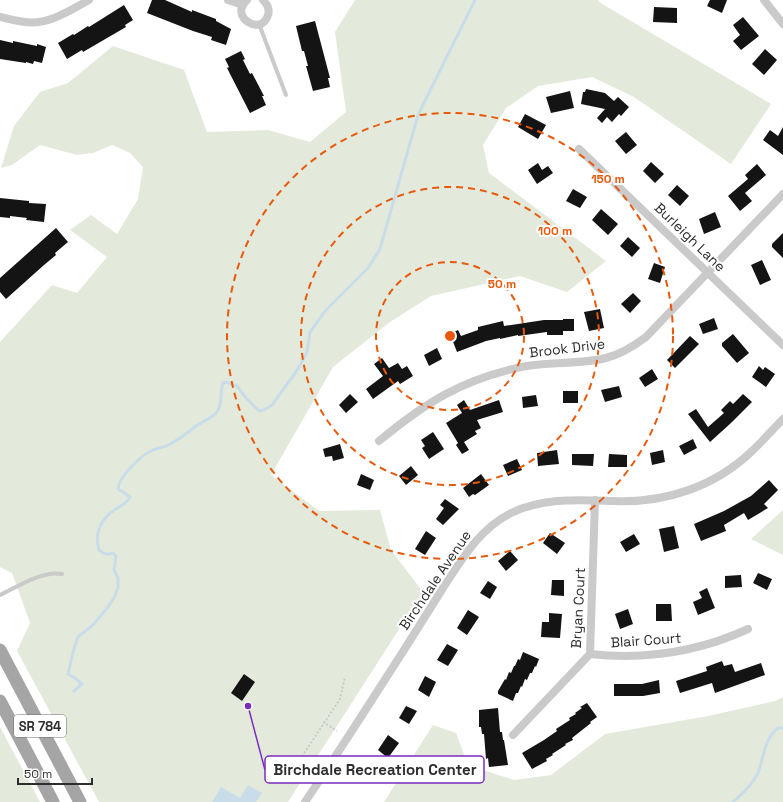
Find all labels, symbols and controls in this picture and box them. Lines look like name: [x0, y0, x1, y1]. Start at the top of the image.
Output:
text: 150 m: [591, 171, 625, 187]
street label: Burleigh Lane: [651, 199, 729, 275]
text: 100 m: [538, 223, 572, 239]
text: 50 m: [488, 276, 516, 292]
centre of rings: [443, 329, 457, 343]
street label: Brook Drive: [528, 334, 606, 362]
street label: Birchdale Avenue: [395, 527, 475, 633]
street label: Bryan Court: [567, 567, 589, 649]
street label: Blair Court: [610, 629, 682, 651]
road number: SR 784: [14, 715, 66, 737]
callout: Birchdale Recreation Center: [265, 756, 484, 783]
scale bar: [18, 760, 92, 786]
text: Birchdale Recreation Center: [273, 760, 477, 779]
text: 50 m: [24, 766, 52, 782]

